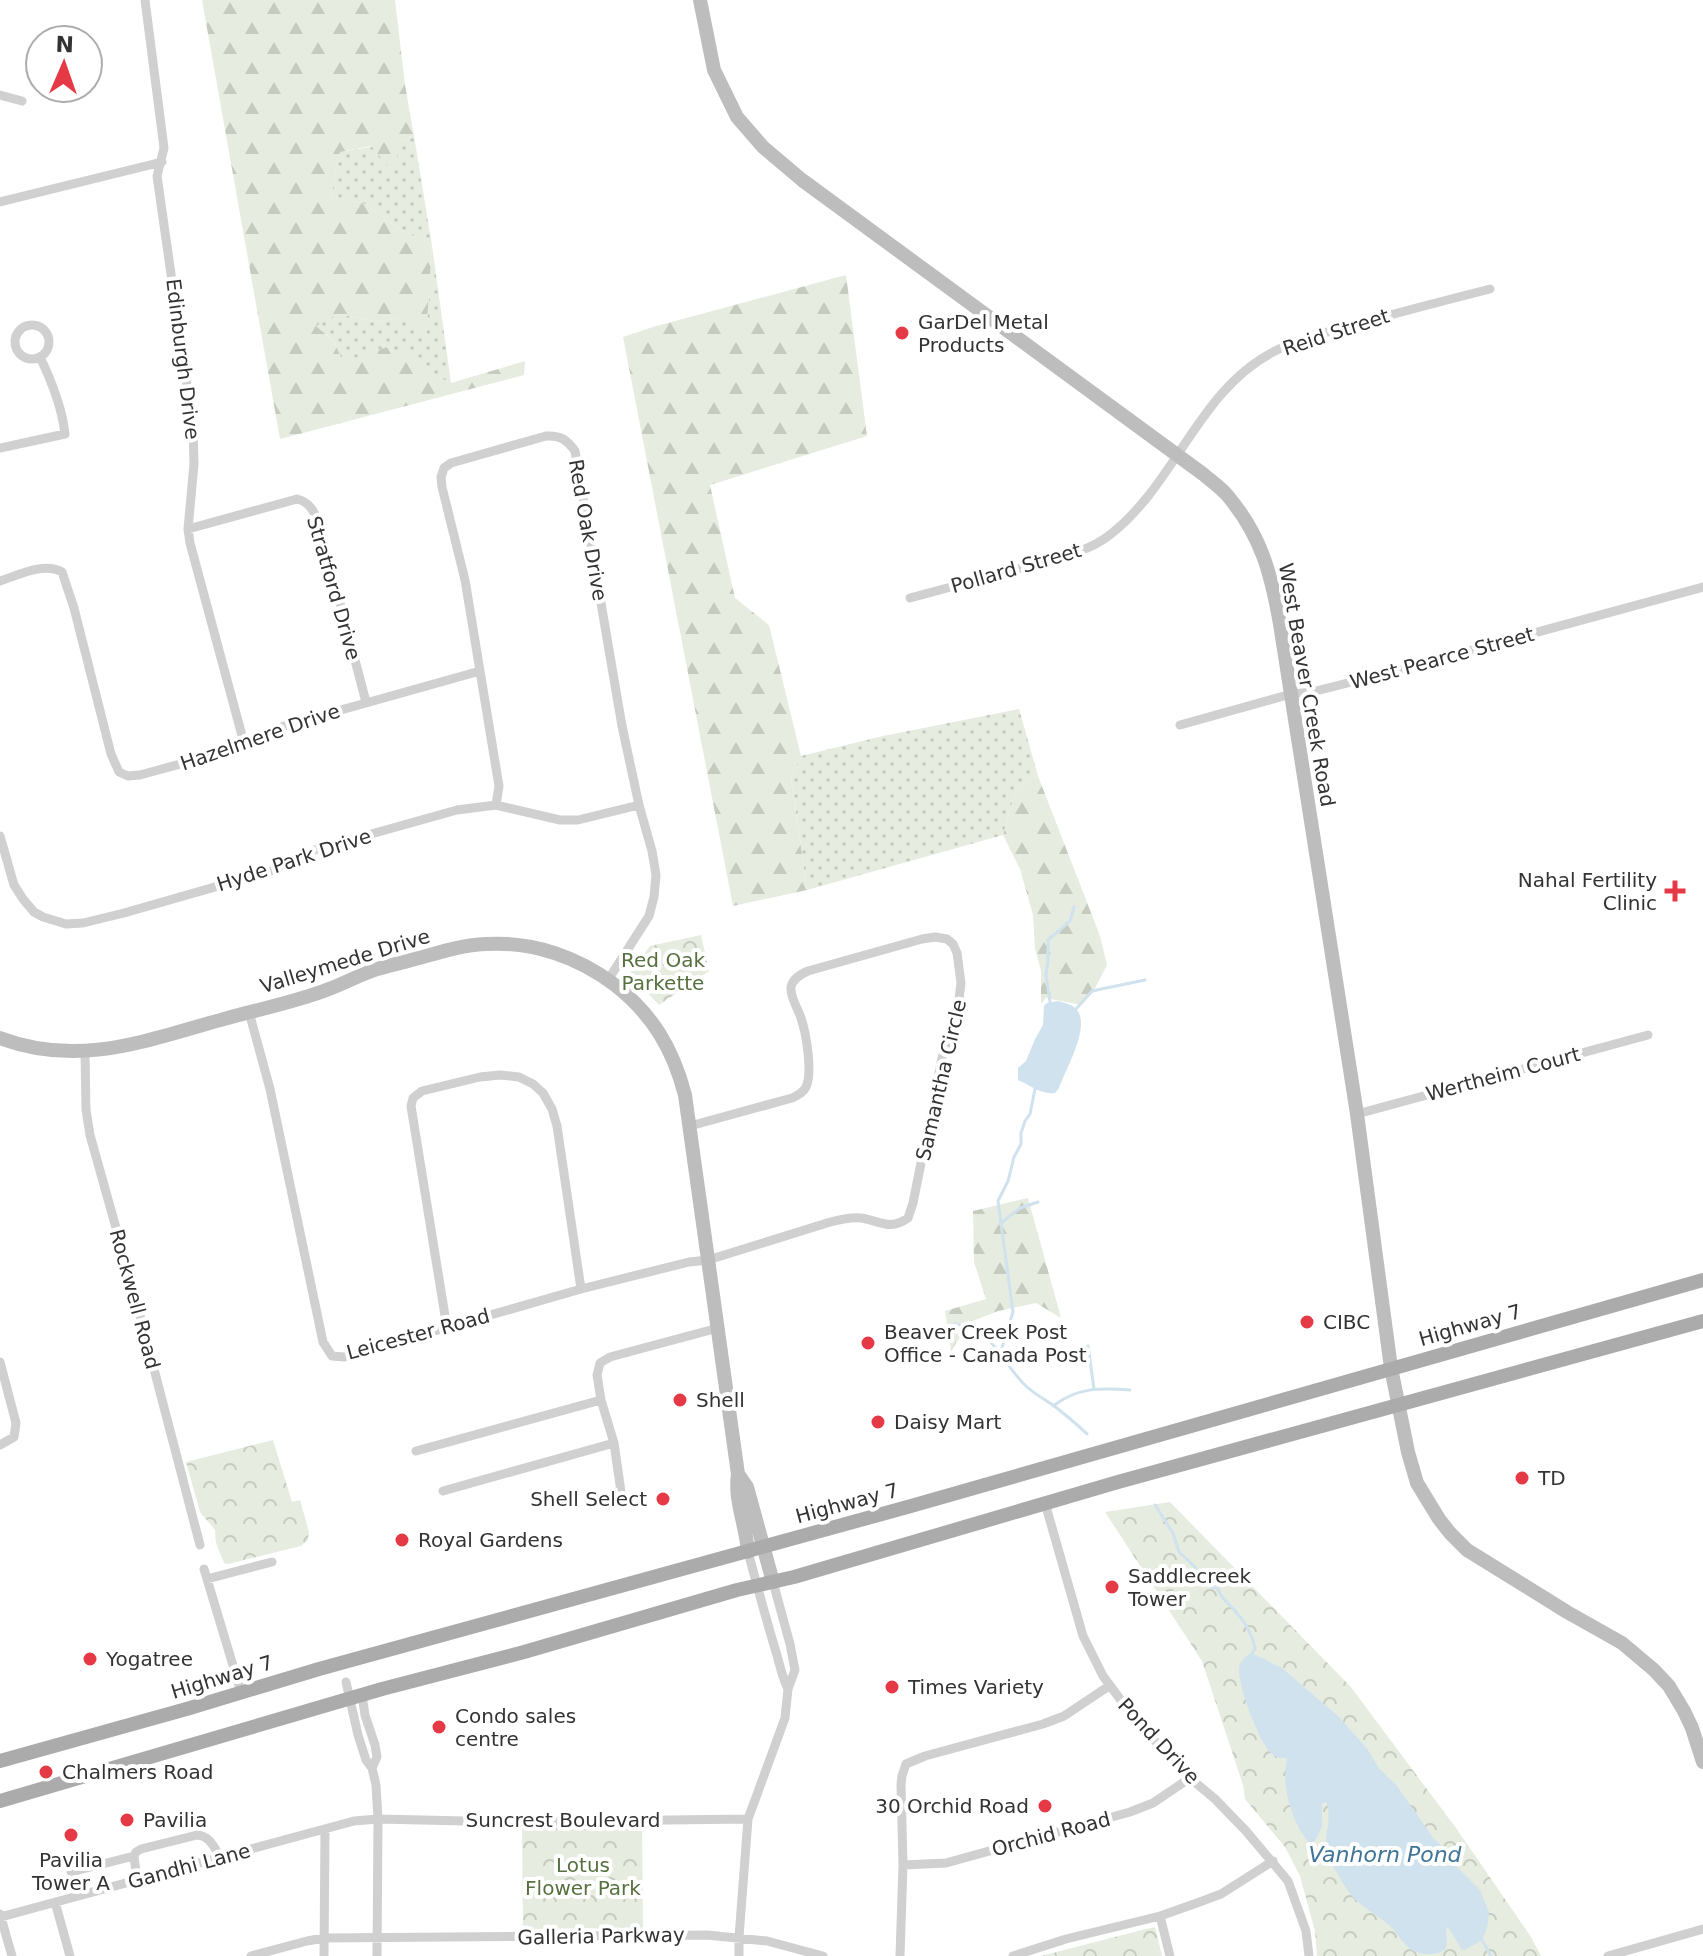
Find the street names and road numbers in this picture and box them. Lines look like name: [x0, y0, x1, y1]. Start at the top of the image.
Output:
street label: Edinburgh Drive: [161, 277, 205, 441]
street label: Reid Street: [1280, 303, 1392, 361]
street label: Red Oak Drive: [564, 457, 612, 603]
street label: Stratford Drive: [302, 513, 366, 663]
street label: Pollard Street: [948, 538, 1084, 598]
street label: West Beaver Creek Road: [1274, 561, 1340, 809]
street label: West Pearce Street: [1347, 622, 1537, 694]
street label: Hazelmere Drive: [177, 698, 343, 776]
street label: Hyde Park Drive: [214, 824, 374, 896]
street label: Valleymede Drive: [257, 924, 433, 998]
street label: Samantha Circle: [911, 997, 971, 1163]
street label: Wertheim Court: [1423, 1042, 1583, 1106]
street label: Rockwell Road: [105, 1226, 165, 1372]
street label: Highway 7: [1416, 1299, 1524, 1351]
street label: Leicester Road: [344, 1303, 492, 1365]
street label: Highway 7: [793, 1478, 901, 1528]
street label: Highway 7: [168, 1650, 276, 1704]
street label: Pond Drive: [1113, 1693, 1205, 1789]
street label: Orchid Road: [989, 1807, 1113, 1861]
street label: Suncrest Boulevard: [466, 1808, 660, 1832]
street label: Gandhi Lane: [125, 1838, 253, 1894]
street label: Galleria Parkway: [517, 1923, 685, 1949]

